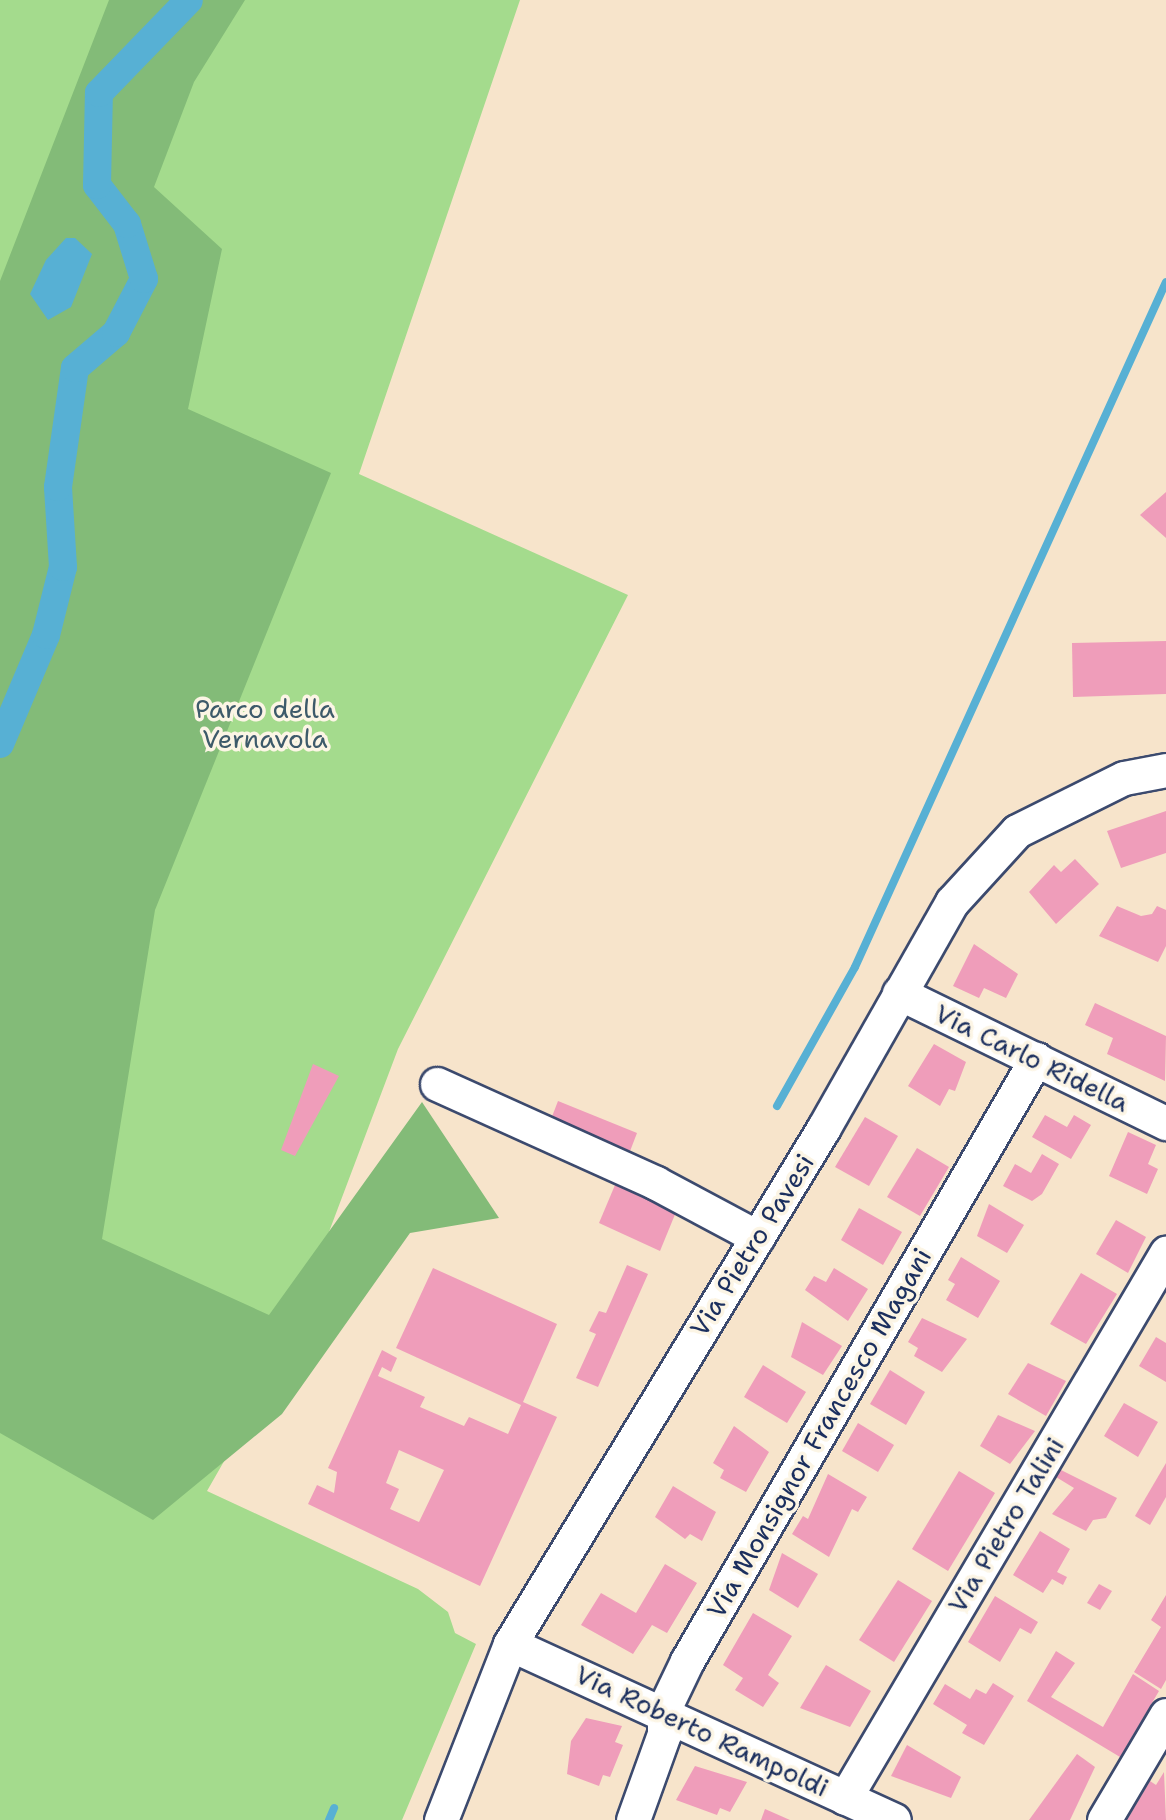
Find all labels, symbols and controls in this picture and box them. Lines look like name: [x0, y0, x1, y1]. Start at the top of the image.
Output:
park label: Parco della Vernavola: [195, 693, 335, 754]
street label: Via Carlo Ridella: [930, 998, 1134, 1118]
street label: Via Pietro Pavesi: [683, 1148, 821, 1342]
street label: Via Monsignor Francesco Magani: [700, 1243, 938, 1623]
street label: Via Pietro Talini: [941, 1432, 1071, 1618]
street label: Via Roberto Rampoldi: [570, 1659, 834, 1803]

